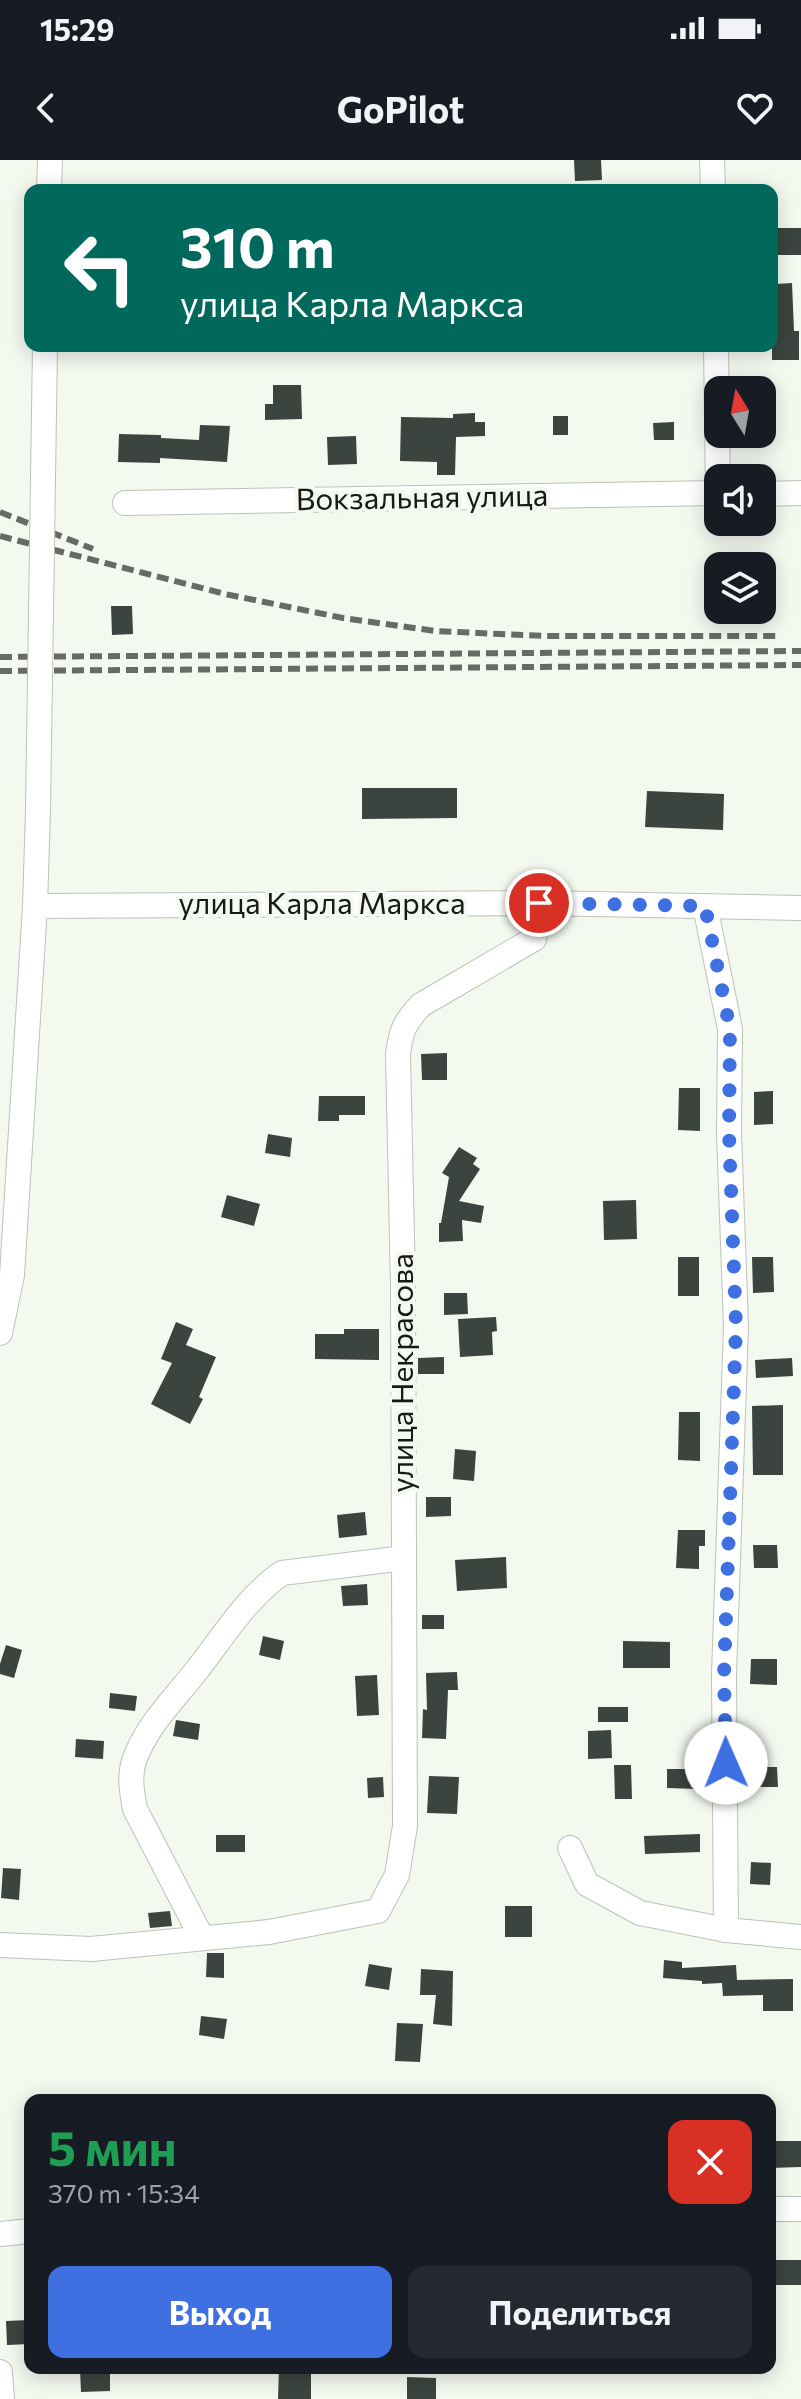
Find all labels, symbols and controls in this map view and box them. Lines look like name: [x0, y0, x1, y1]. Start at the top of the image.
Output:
text: 15:29: [40, 10, 114, 47]
icon: back: [24, 86, 68, 130]
text: GoPilot: [337, 86, 464, 130]
icon: heart: [733, 86, 777, 130]
text: 310 m: [180, 211, 335, 280]
icon: left: [48, 216, 152, 320]
text: улица Карла Маркса: [180, 280, 524, 324]
north arrow: [704, 376, 776, 448]
map controls: [704, 376, 776, 624]
button: sound: [704, 464, 776, 536]
street label: Вокзальная улица: [295, 475, 548, 516]
button: layers: [704, 552, 776, 624]
pin: [505, 869, 573, 937]
icon: arrive: [517, 881, 561, 925]
street label: улица Карла Маркса: [179, 883, 465, 920]
street label: улица Некрасова: [382, 1253, 419, 1493]
position arrow: [684, 1721, 768, 1805]
text: 5 мин: [48, 2117, 176, 2176]
button: close: [668, 2120, 752, 2204]
text: 370 m · 15:34: [48, 2177, 200, 2208]
button: Выход: [48, 2266, 392, 2358]
button: Поделиться: [408, 2266, 752, 2358]

